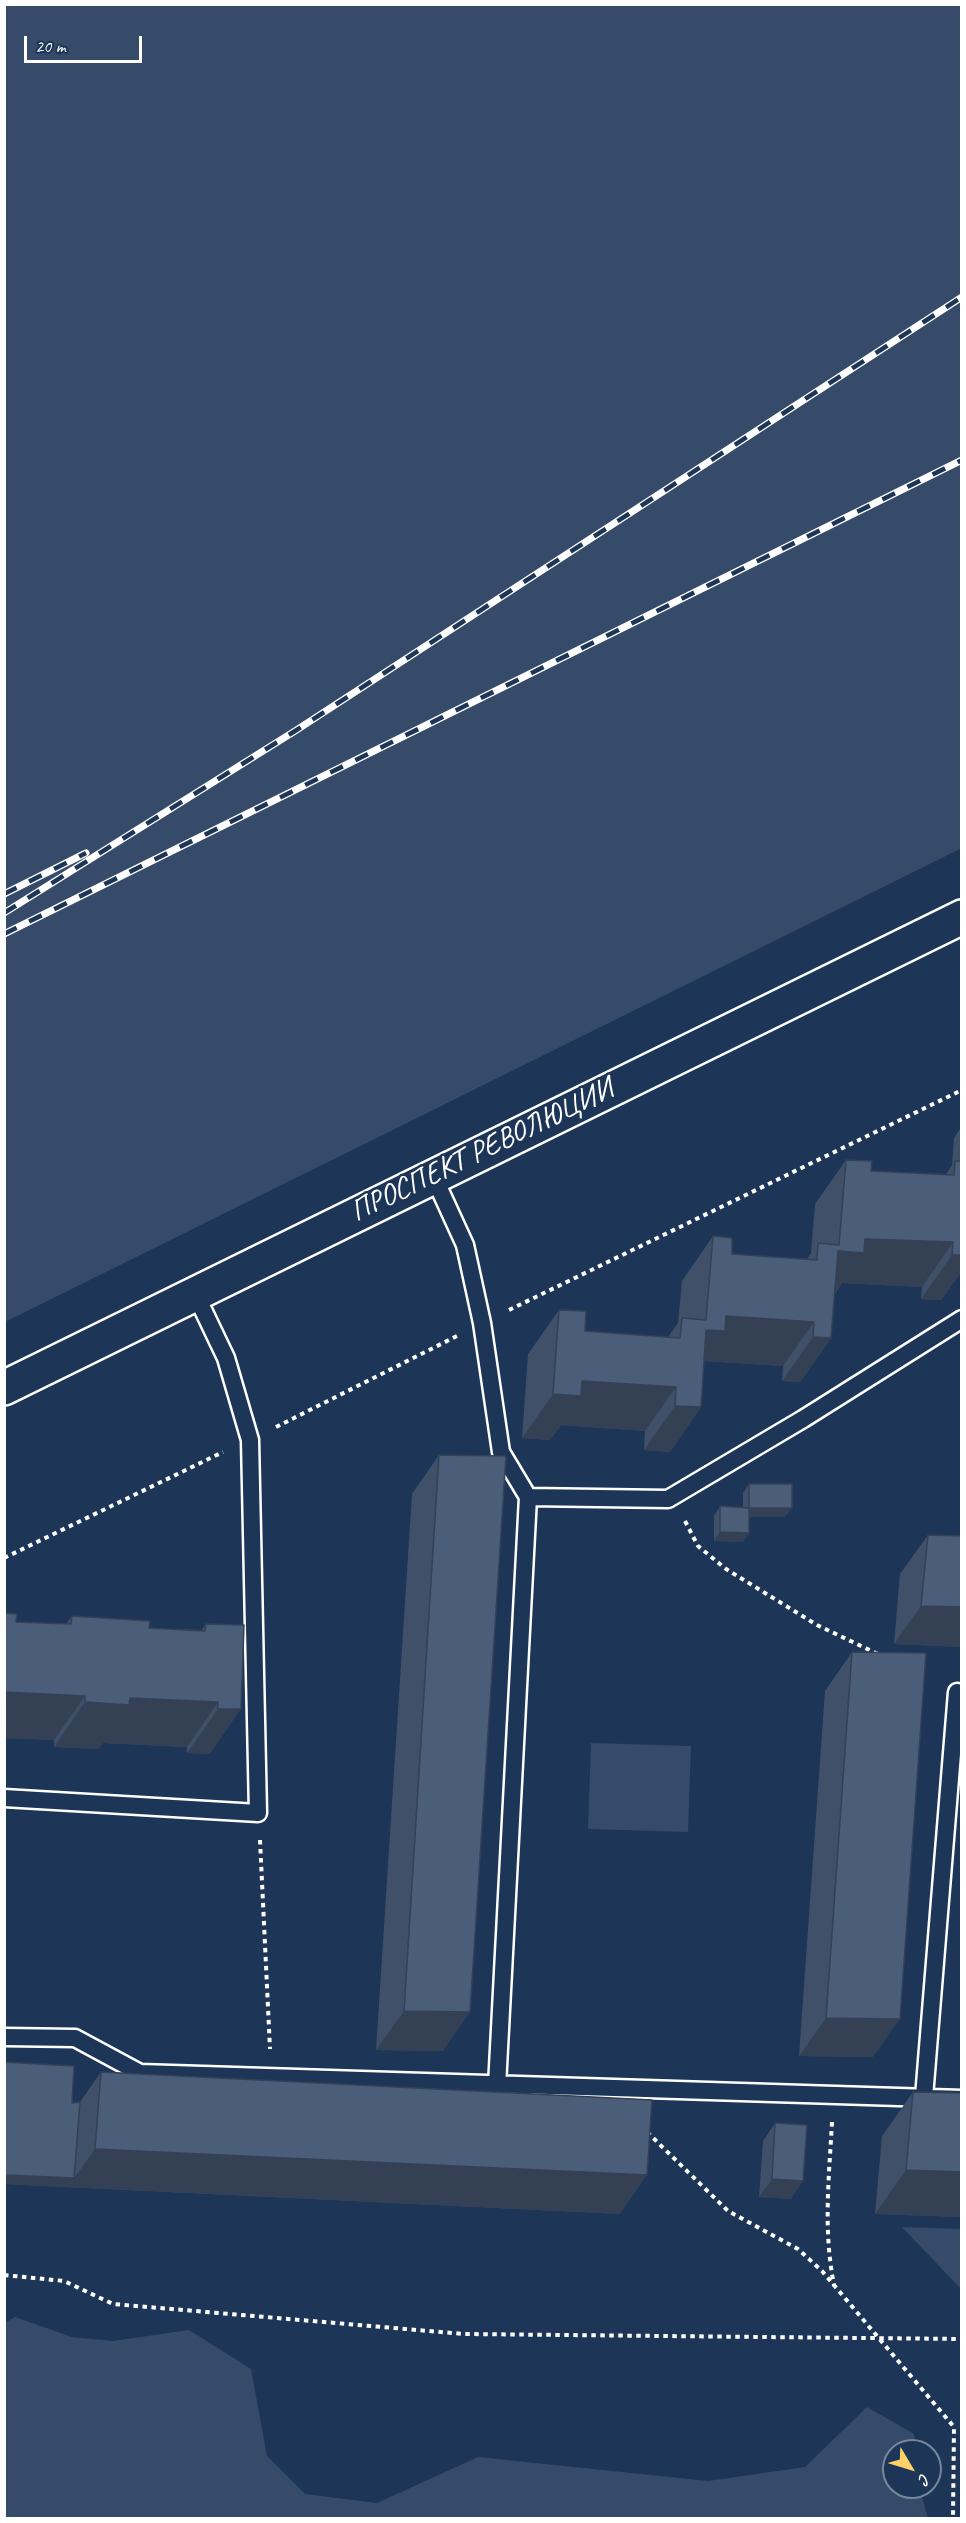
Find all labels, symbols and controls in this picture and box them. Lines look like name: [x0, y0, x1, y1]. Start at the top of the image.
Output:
scale bar: [27, 24, 146, 62]
text: 20 m: [35, 35, 66, 57]
street label: ПРОСПЕКТ РЕВОЛЮЦИИ: [345, 1072, 619, 1230]
north arrow: [882, 2439, 942, 2499]
text: С: [914, 2470, 935, 2488]

